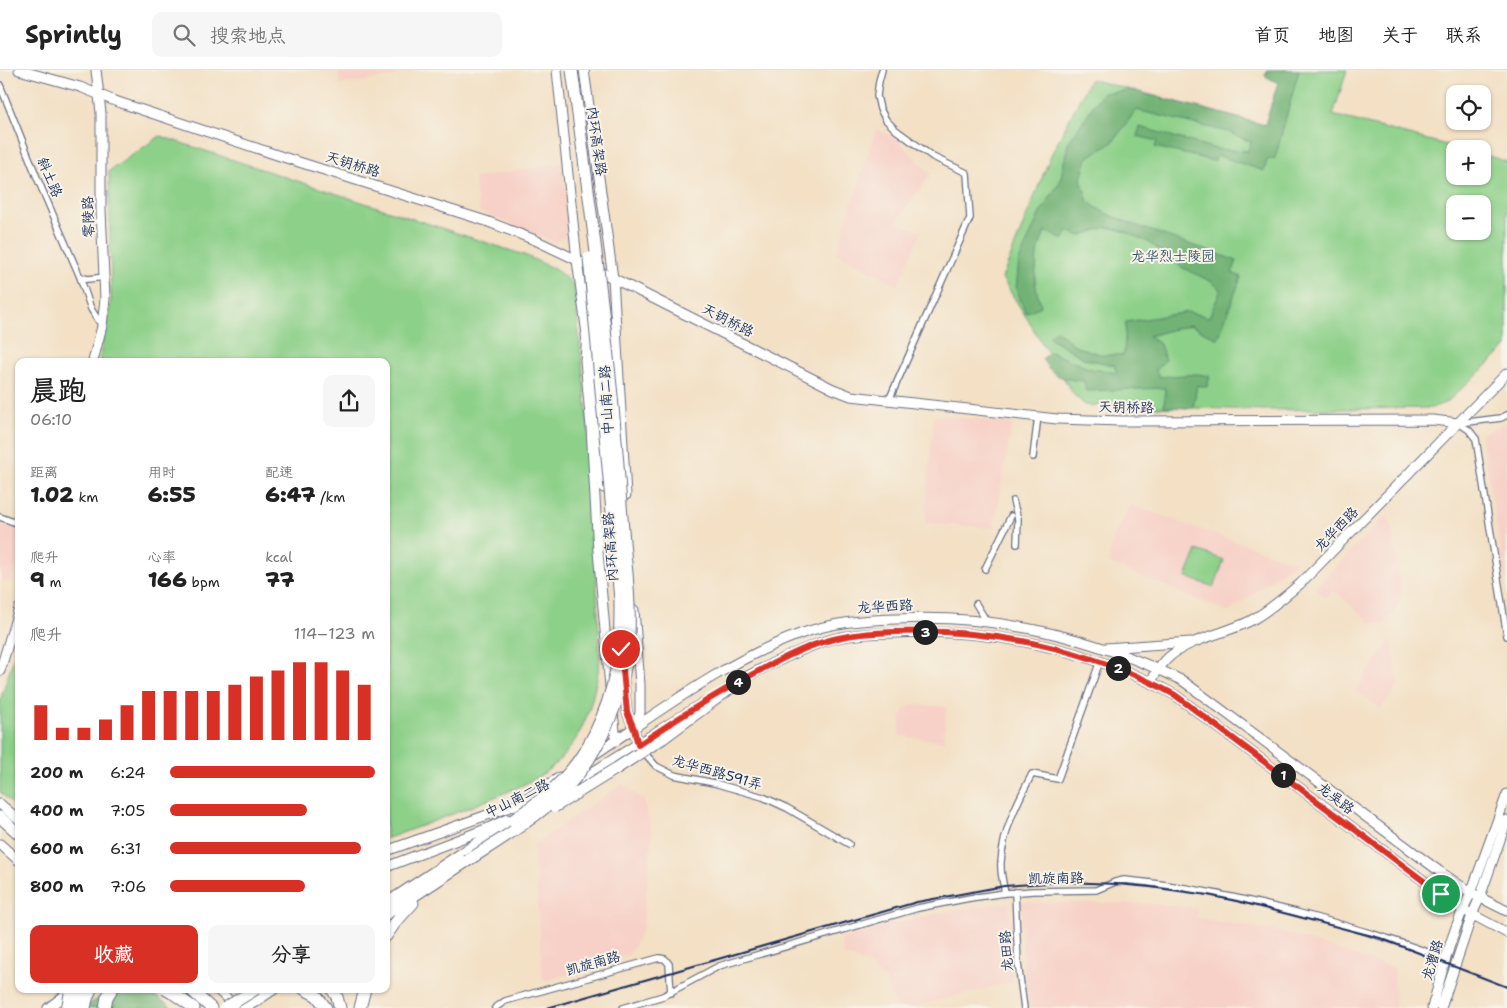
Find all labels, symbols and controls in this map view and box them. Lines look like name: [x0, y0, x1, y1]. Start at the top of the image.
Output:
search box: [152, 12, 502, 57]
text: Sprintly: [25, 19, 122, 51]
icon: search: [170, 21, 198, 49]
text: 搜索地点: [210, 23, 286, 48]
text: 首页: [1254, 23, 1290, 47]
text: 地图: [1318, 23, 1354, 47]
text: 关于: [1382, 23, 1418, 47]
text: 联系: [1446, 23, 1482, 47]
map controls: [1446, 85, 1491, 240]
button: locate: [1446, 85, 1491, 130]
street label: 内环高架路: [583, 105, 611, 177]
button: +: [1446, 140, 1491, 185]
street label: 天钥桥路: [324, 147, 382, 181]
street label: 斜土路: [34, 154, 66, 200]
button: −: [1446, 195, 1491, 240]
street label: 零陵路: [78, 196, 98, 238]
park label: 龙华烈士陵园: [1131, 247, 1215, 265]
street label: 天钥桥路: [699, 299, 757, 341]
street label: 中山南二路: [595, 365, 617, 435]
text: 晨跑: [30, 371, 86, 409]
button: share: [323, 375, 375, 427]
street label: 天钥桥路: [1098, 398, 1154, 416]
text: 06:10: [30, 409, 72, 430]
text: 距离: [30, 463, 58, 481]
text: 用时: [148, 463, 176, 481]
text: 配速: [265, 463, 293, 481]
text: 1.02: [30, 481, 74, 509]
text: 6:55: [148, 481, 196, 509]
text: 6:47: [265, 481, 315, 509]
text: km: [74, 488, 98, 506]
text: /km: [315, 488, 345, 506]
street label: 龙华西路: [1310, 503, 1362, 555]
street label: 内环高架路: [599, 511, 621, 583]
text: 爬升: [30, 548, 58, 566]
text: 心率: [148, 548, 176, 566]
text: kcal: [265, 548, 293, 566]
text: 9: [30, 566, 45, 594]
text: 166: [148, 566, 187, 594]
text: 77: [265, 566, 294, 594]
text: m: [45, 573, 62, 591]
text: bpm: [187, 573, 220, 591]
street label: 龙华西路: [857, 596, 913, 616]
pin: 3: [912, 620, 938, 644]
text: 114–123 m: [294, 623, 375, 644]
text: 3: [921, 623, 930, 641]
text: 爬升: [30, 624, 62, 645]
pin: [600, 628, 642, 670]
icon: check: [607, 635, 635, 663]
pin: 2: [1106, 656, 1130, 680]
text: 2: [1114, 659, 1123, 677]
pin: 4: [726, 670, 750, 694]
text: 4: [734, 673, 743, 691]
street label: 龙华西路591弄: [670, 751, 764, 793]
text: 200 m: [30, 762, 83, 783]
text: 6:24: [110, 762, 146, 783]
pin: 1: [1270, 762, 1296, 788]
text: 1: [1280, 766, 1287, 784]
street label: 中山南二路: [482, 775, 552, 821]
street label: 龙吴路: [1314, 778, 1358, 818]
text: 400 m: [30, 800, 84, 821]
text: 7:05: [110, 800, 145, 821]
text: 600 m: [30, 838, 84, 859]
text: 6:31: [110, 838, 141, 859]
street label: 凯旋南路: [1028, 869, 1084, 887]
pin: [1420, 873, 1462, 915]
text: 800 m: [30, 876, 84, 897]
text: 7:06: [110, 876, 147, 897]
icon: arrive: [1427, 880, 1455, 908]
button: 收藏: [30, 925, 198, 983]
button: 分享: [208, 925, 375, 983]
street label: 龙田路: [996, 929, 1016, 973]
street label: 龙漕路: [1417, 937, 1447, 983]
street label: 凯旋南路: [564, 947, 622, 979]

